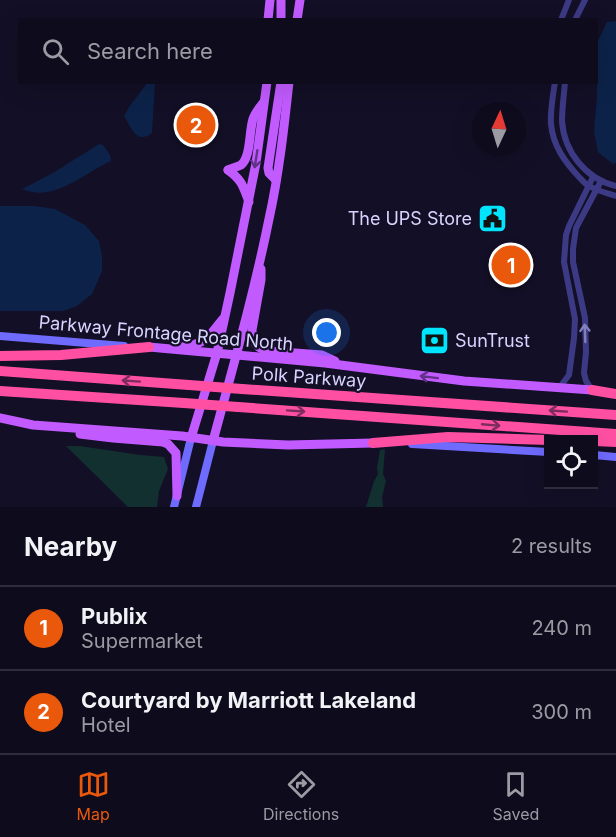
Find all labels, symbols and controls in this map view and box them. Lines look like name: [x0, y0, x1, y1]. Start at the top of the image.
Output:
search box: [18, 18, 598, 84]
icon: search: [39, 35, 72, 68]
text: Search here: [87, 38, 213, 64]
pin: 2: [176, 102, 216, 148]
north arrow: [472, 102, 526, 156]
one-way arrow: [251, 149, 262, 169]
public building icon: The UPS Store: [477, 202, 509, 234]
place label: The UPS Store: [348, 208, 472, 229]
pin: 1: [492, 242, 530, 288]
street label: Parkway Frontage Road North: [38, 311, 294, 355]
your location: [312, 318, 341, 347]
bank icon: SunTrust: [418, 324, 450, 356]
one-way arrow: [580, 324, 591, 344]
place label: SunTrust: [455, 330, 530, 351]
street label: Polk Parkway: [251, 363, 367, 391]
one-way arrow: [419, 371, 439, 382]
one-way arrow: [121, 375, 141, 386]
one-way arrow: [286, 405, 306, 416]
one-way arrow: [548, 405, 568, 416]
one-way arrow: [480, 420, 500, 431]
map controls: [544, 435, 598, 489]
button: locate: [544, 435, 598, 489]
text: Nearby: [24, 531, 117, 562]
text: 2 results: [511, 534, 592, 558]
text: Publix: [81, 603, 148, 629]
text: 1: [39, 616, 48, 640]
text: 240 m: [531, 616, 592, 640]
text: Supermarket: [81, 629, 203, 653]
text: Courtyard by Marriott Lakeland: [81, 687, 416, 713]
text: 2: [37, 700, 50, 724]
text: 300 m: [531, 700, 592, 724]
text: Hotel: [81, 713, 131, 737]
tab: Map: [77, 768, 110, 824]
tab: Directions: [263, 768, 339, 824]
tab: Saved: [493, 768, 539, 824]

